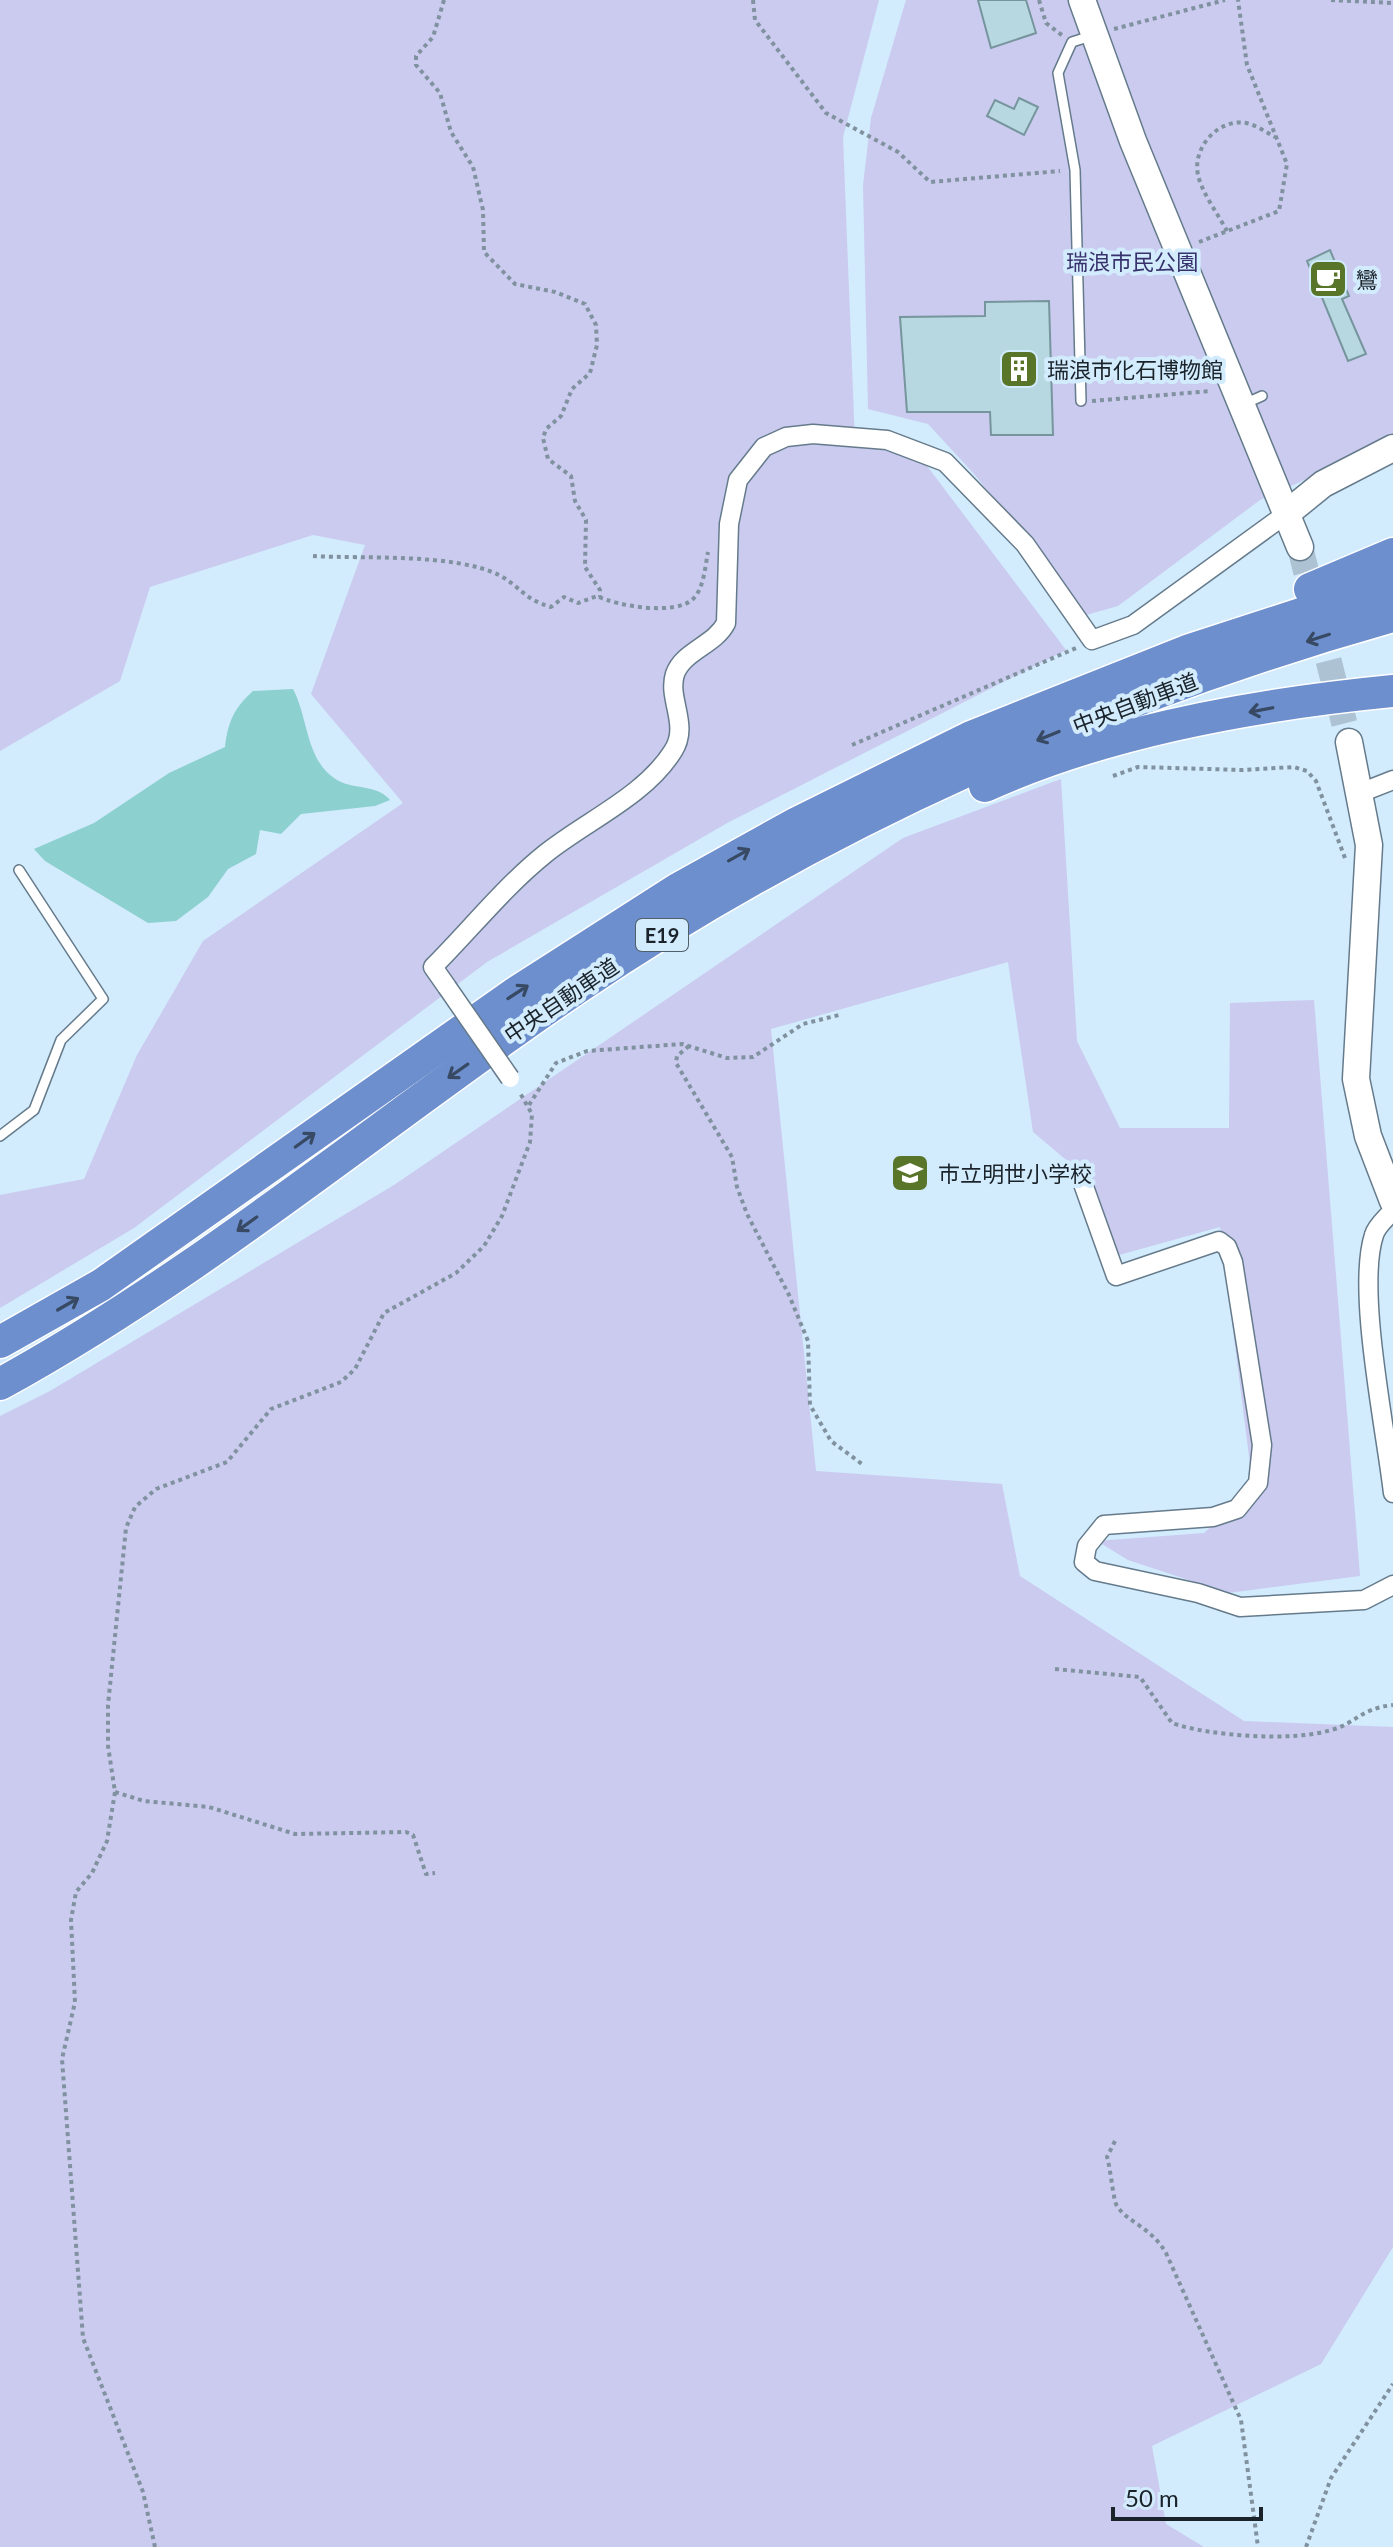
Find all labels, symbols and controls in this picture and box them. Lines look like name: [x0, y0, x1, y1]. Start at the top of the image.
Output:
park label: 瑞浪市民公園: [1066, 248, 1198, 275]
cafe icon: 鸞: [1307, 258, 1349, 300]
place label: 鸞: [1356, 266, 1378, 293]
building icon: 瑞浪市化石博物館: [998, 348, 1040, 390]
place label: 瑞浪市化石博物館: [1047, 356, 1223, 383]
one-way arrow: [1306, 631, 1332, 646]
street label: 中央自動車道: [1069, 667, 1201, 739]
one-way arrow: [1248, 703, 1274, 718]
one-way arrow: [1036, 730, 1061, 745]
one-way arrow: [727, 847, 750, 863]
road number: E19: [636, 919, 688, 951]
street label: 中央自動車道: [499, 952, 623, 1048]
one-way arrow: [507, 984, 529, 1000]
one-way arrow: [447, 1063, 469, 1079]
one-way arrow: [293, 1132, 315, 1148]
school or university icon: 市立明世小学校: [889, 1152, 931, 1194]
place label: 市立明世小学校: [938, 1160, 1092, 1187]
one-way arrow: [237, 1215, 259, 1232]
one-way arrow: [56, 1295, 79, 1311]
scale bar: [1113, 2471, 1261, 2521]
text: 50 m: [1125, 2483, 1179, 2512]

